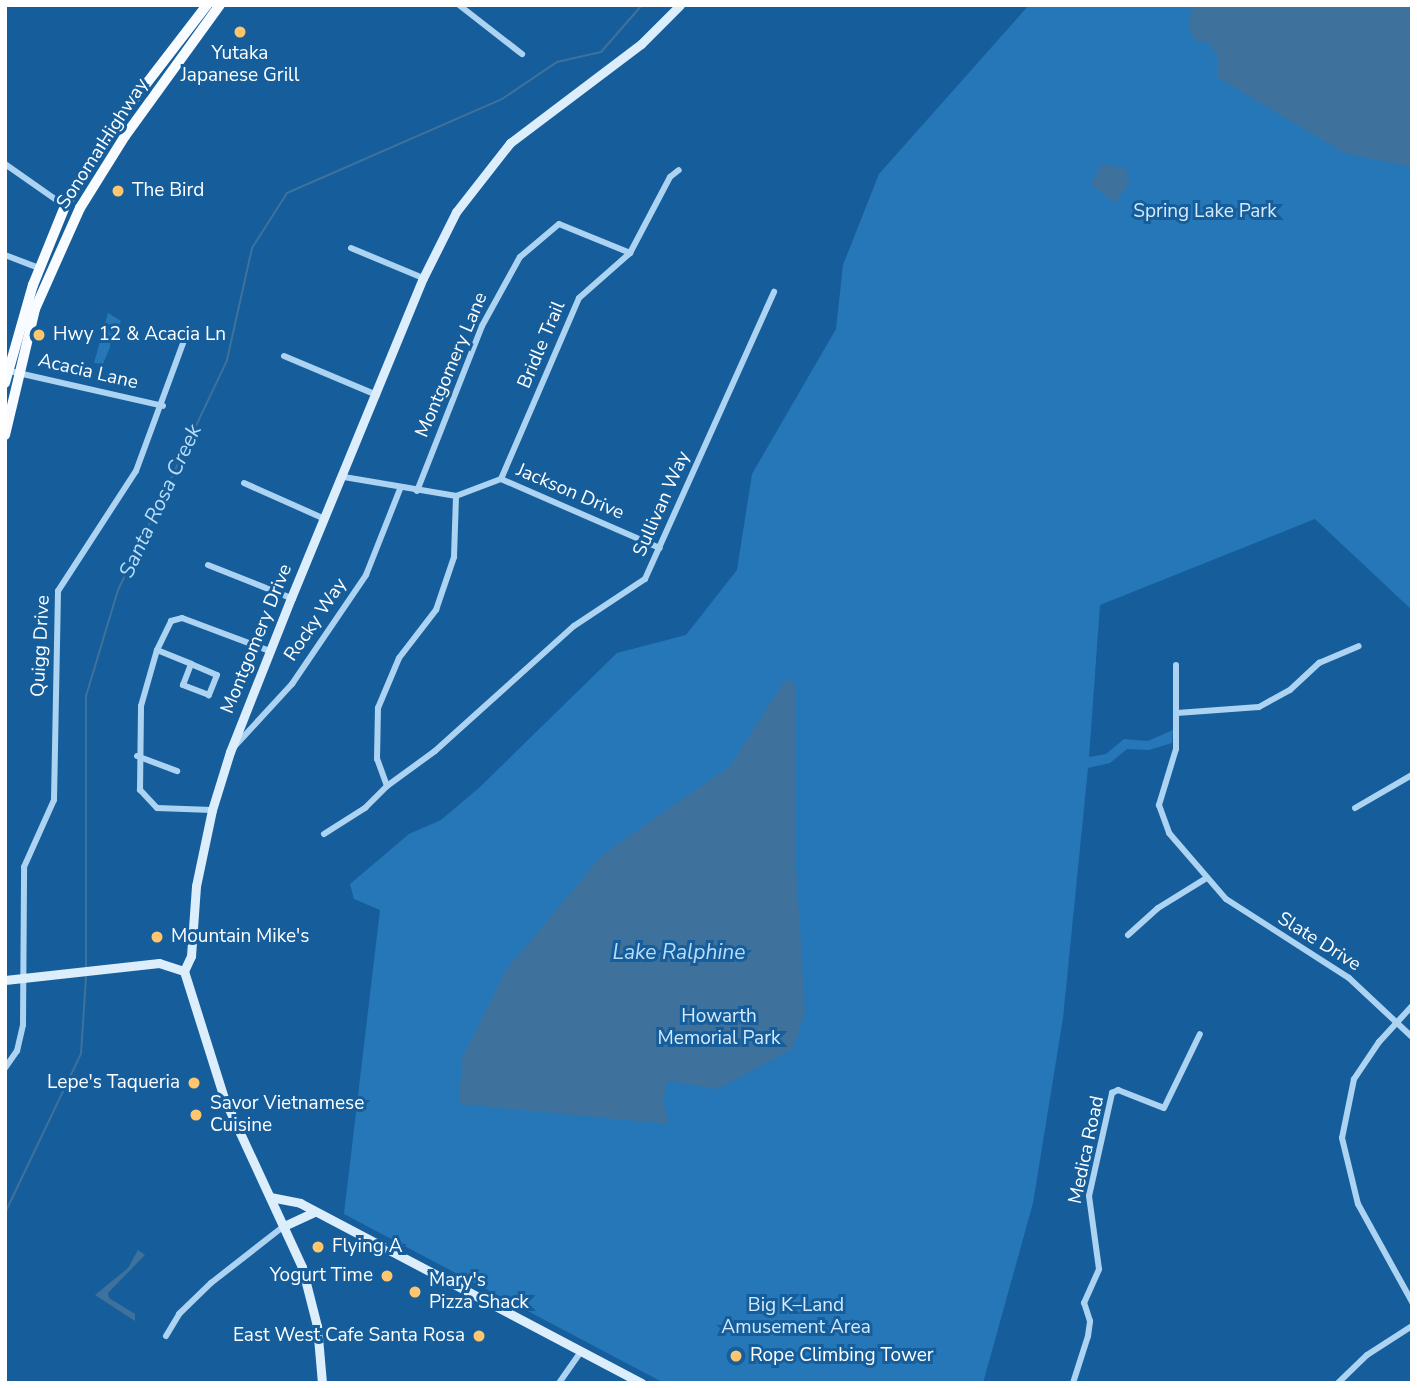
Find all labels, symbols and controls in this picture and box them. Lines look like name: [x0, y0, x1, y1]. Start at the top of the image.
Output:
marker: Yutaka Japanese Grill: [232, 24, 248, 40]
place label: Yutaka Japanese Grill: [181, 43, 299, 87]
street label: Sonoma Highway: [52, 74, 154, 214]
place label: The Bird: [132, 180, 204, 202]
marker: The Bird: [110, 183, 126, 199]
park label: Spring Lake Park: [1133, 201, 1277, 223]
street label: Montgomery Lane: [411, 289, 493, 441]
street label: Bridle Trail: [513, 298, 571, 392]
place label: Hwy 12 & Acacia Ln: [53, 324, 226, 346]
marker: Hwy 12 & Acacia Ln: [31, 327, 47, 343]
street label: Acacia Lane: [36, 349, 140, 395]
water label: Santa Rosa Creek: [113, 420, 207, 582]
street label: Sullivan Way: [629, 448, 695, 560]
street label: Jackson Drive: [513, 459, 627, 525]
street label: Montgomery Drive: [217, 561, 297, 717]
street label: Rocky Way: [280, 574, 352, 666]
street label: Quigg Drive: [27, 595, 55, 697]
street label: Slate Drive: [1273, 907, 1365, 977]
place label: Mountain Mike's: [171, 926, 309, 948]
marker: Mountain Mike's: [149, 929, 165, 945]
water label: Lake Ralphine: [613, 939, 745, 965]
park label: Howarth Memorial Park: [658, 1006, 780, 1050]
place label: Lepe's Taqueria: [47, 1072, 180, 1094]
marker: Lepe's Taqueria: [186, 1075, 202, 1091]
place label: Savor Vietnamese Cuisine: [210, 1093, 364, 1137]
street label: Medica Road: [1064, 1094, 1110, 1206]
marker: Savor Vietnamese Cuisine: [188, 1107, 204, 1123]
place label: Flying A: [332, 1236, 403, 1258]
marker: Flying A: [310, 1239, 326, 1255]
place label: Yogurt Time: [270, 1265, 373, 1287]
marker: Yogurt Time: [379, 1268, 395, 1284]
place label: Mary's Pizza Shack: [429, 1270, 529, 1314]
marker: Mary's Pizza Shack: [407, 1284, 423, 1300]
park label: Big K–Land Amusement Area: [721, 1295, 871, 1339]
place label: East West Cafe Santa Rosa: [233, 1325, 465, 1347]
marker: East West Cafe Santa Rosa: [471, 1328, 487, 1344]
place label: Rope Climbing Tower: [750, 1345, 934, 1367]
marker: Rope Climbing Tower: [728, 1348, 744, 1364]

